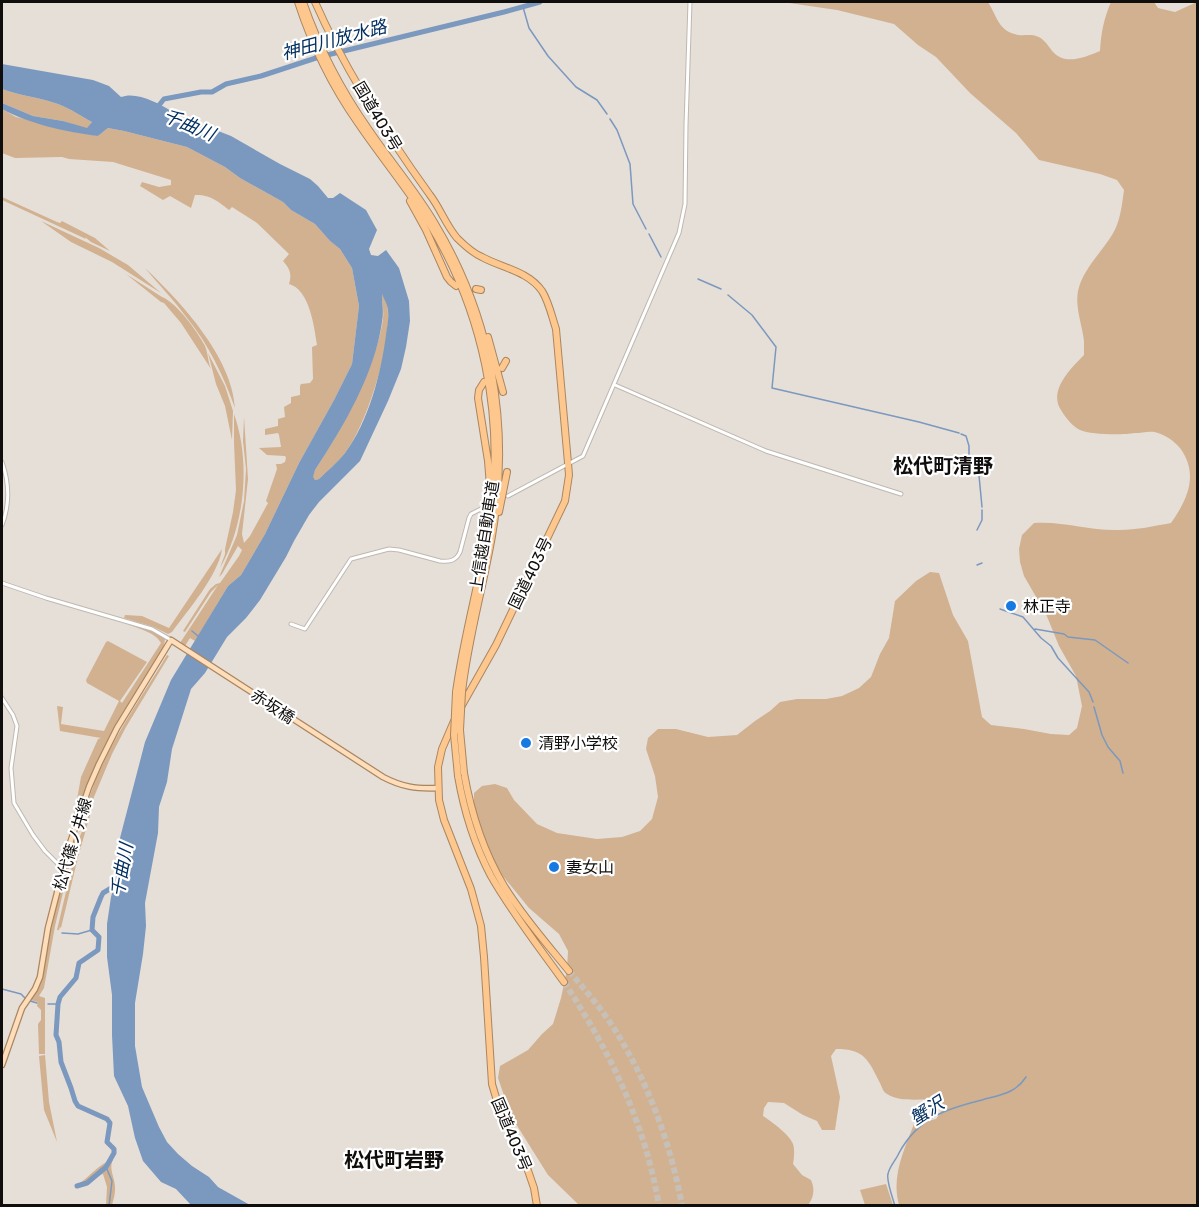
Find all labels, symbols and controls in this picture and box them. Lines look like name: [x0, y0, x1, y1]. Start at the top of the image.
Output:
water label: 神田川放水路: [279, 15, 391, 65]
street label: 国道403号: [349, 78, 406, 154]
water label: 千曲川: [160, 104, 220, 146]
district label: 松代町清野: [893, 454, 993, 478]
street label: 上信越自動車道: [466, 479, 503, 593]
street label: 国道403号: [505, 534, 556, 612]
place label: 林正寺: [1023, 597, 1071, 616]
marker: 林正寺: [1004, 599, 1018, 613]
street label: 赤坂橋: [247, 685, 298, 727]
place label: 清野小学校: [538, 734, 618, 753]
marker: 清野小学校: [519, 736, 533, 750]
street label: 松代篠ノ井線: [49, 795, 96, 893]
water label: 千曲川: [106, 840, 138, 898]
place label: 妻女山: [566, 858, 614, 877]
marker: 妻女山: [547, 860, 561, 874]
water label: 蟹沢: [906, 1091, 950, 1130]
street label: 国道403号: [488, 1095, 535, 1174]
district label: 松代町岩野: [344, 1148, 444, 1172]

